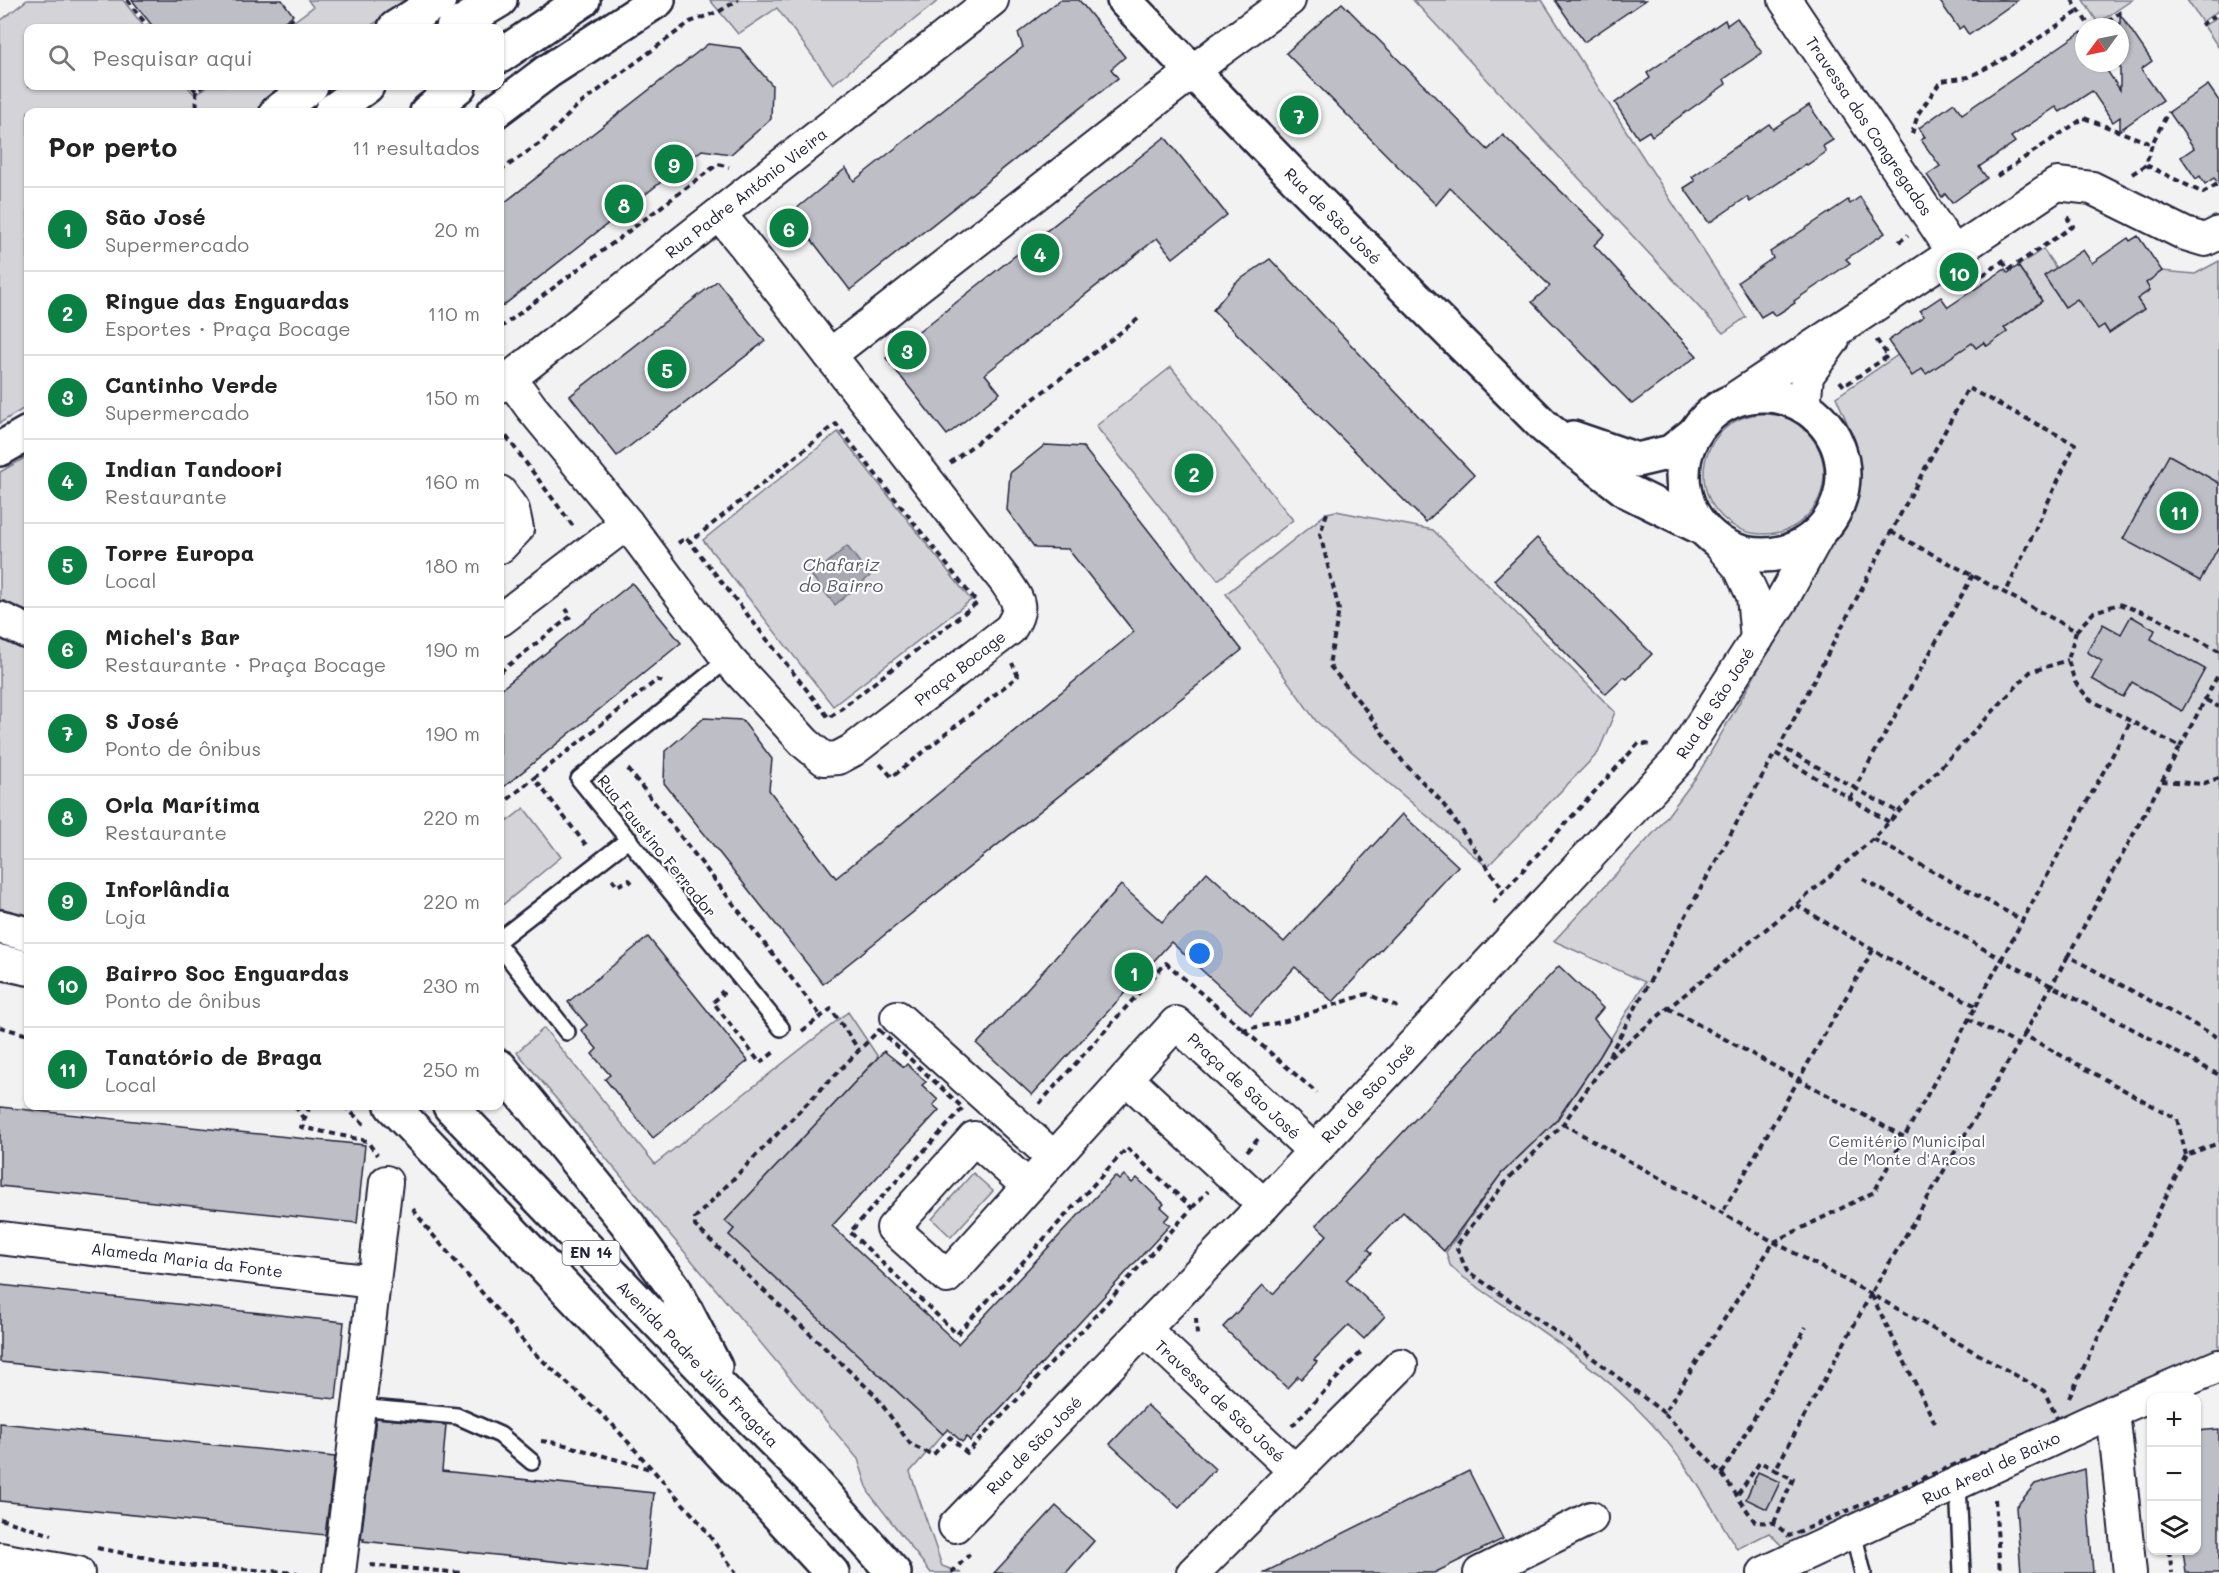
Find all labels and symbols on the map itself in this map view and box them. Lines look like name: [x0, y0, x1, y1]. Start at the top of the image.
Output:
north arrow: [2075, 18, 2129, 72]
street label: Travessa dos Congregados: [1801, 32, 1937, 220]
pin: 7: [1280, 92, 1318, 138]
street label: Rua Padre António Vieira: [660, 123, 831, 262]
pin: 9: [654, 142, 694, 186]
street label: Rua de São José: [1280, 163, 1386, 269]
pin: 8: [604, 182, 644, 226]
pin: 6: [770, 206, 808, 250]
pin: 4: [1020, 230, 1060, 276]
pin: 10: [1940, 250, 1978, 294]
pin: 3: [888, 328, 926, 372]
pin: 5: [648, 346, 686, 392]
pin: 2: [1174, 450, 1214, 496]
pin: 11: [2160, 488, 2198, 534]
water label: Chafariz do Bairro: [799, 552, 884, 597]
street label: Praça Bocage: [910, 625, 1010, 710]
street label: Rua de São José: [1671, 643, 1758, 762]
street label: Rua Faustino Ferrador: [593, 770, 721, 921]
your location: [1185, 939, 1214, 968]
pin: 1: [1114, 950, 1154, 994]
street label: Praça de São José: [1183, 1028, 1305, 1143]
street label: Rua de São José: [1316, 1038, 1419, 1147]
park label: Cemitério Municipal de Monte d'Arcos: [1829, 1130, 1985, 1169]
street label: Alameda Maria da Fonte: [90, 1237, 284, 1282]
road number: EN 14: [562, 1241, 620, 1265]
street label: Avenida Padre Júlio Fragata: [613, 1276, 784, 1452]
street label: Travessa de São José: [1151, 1335, 1290, 1466]
street label: Rua de São José: [981, 1391, 1086, 1498]
street label: Rua Areal de Baixo: [1918, 1426, 2063, 1509]

